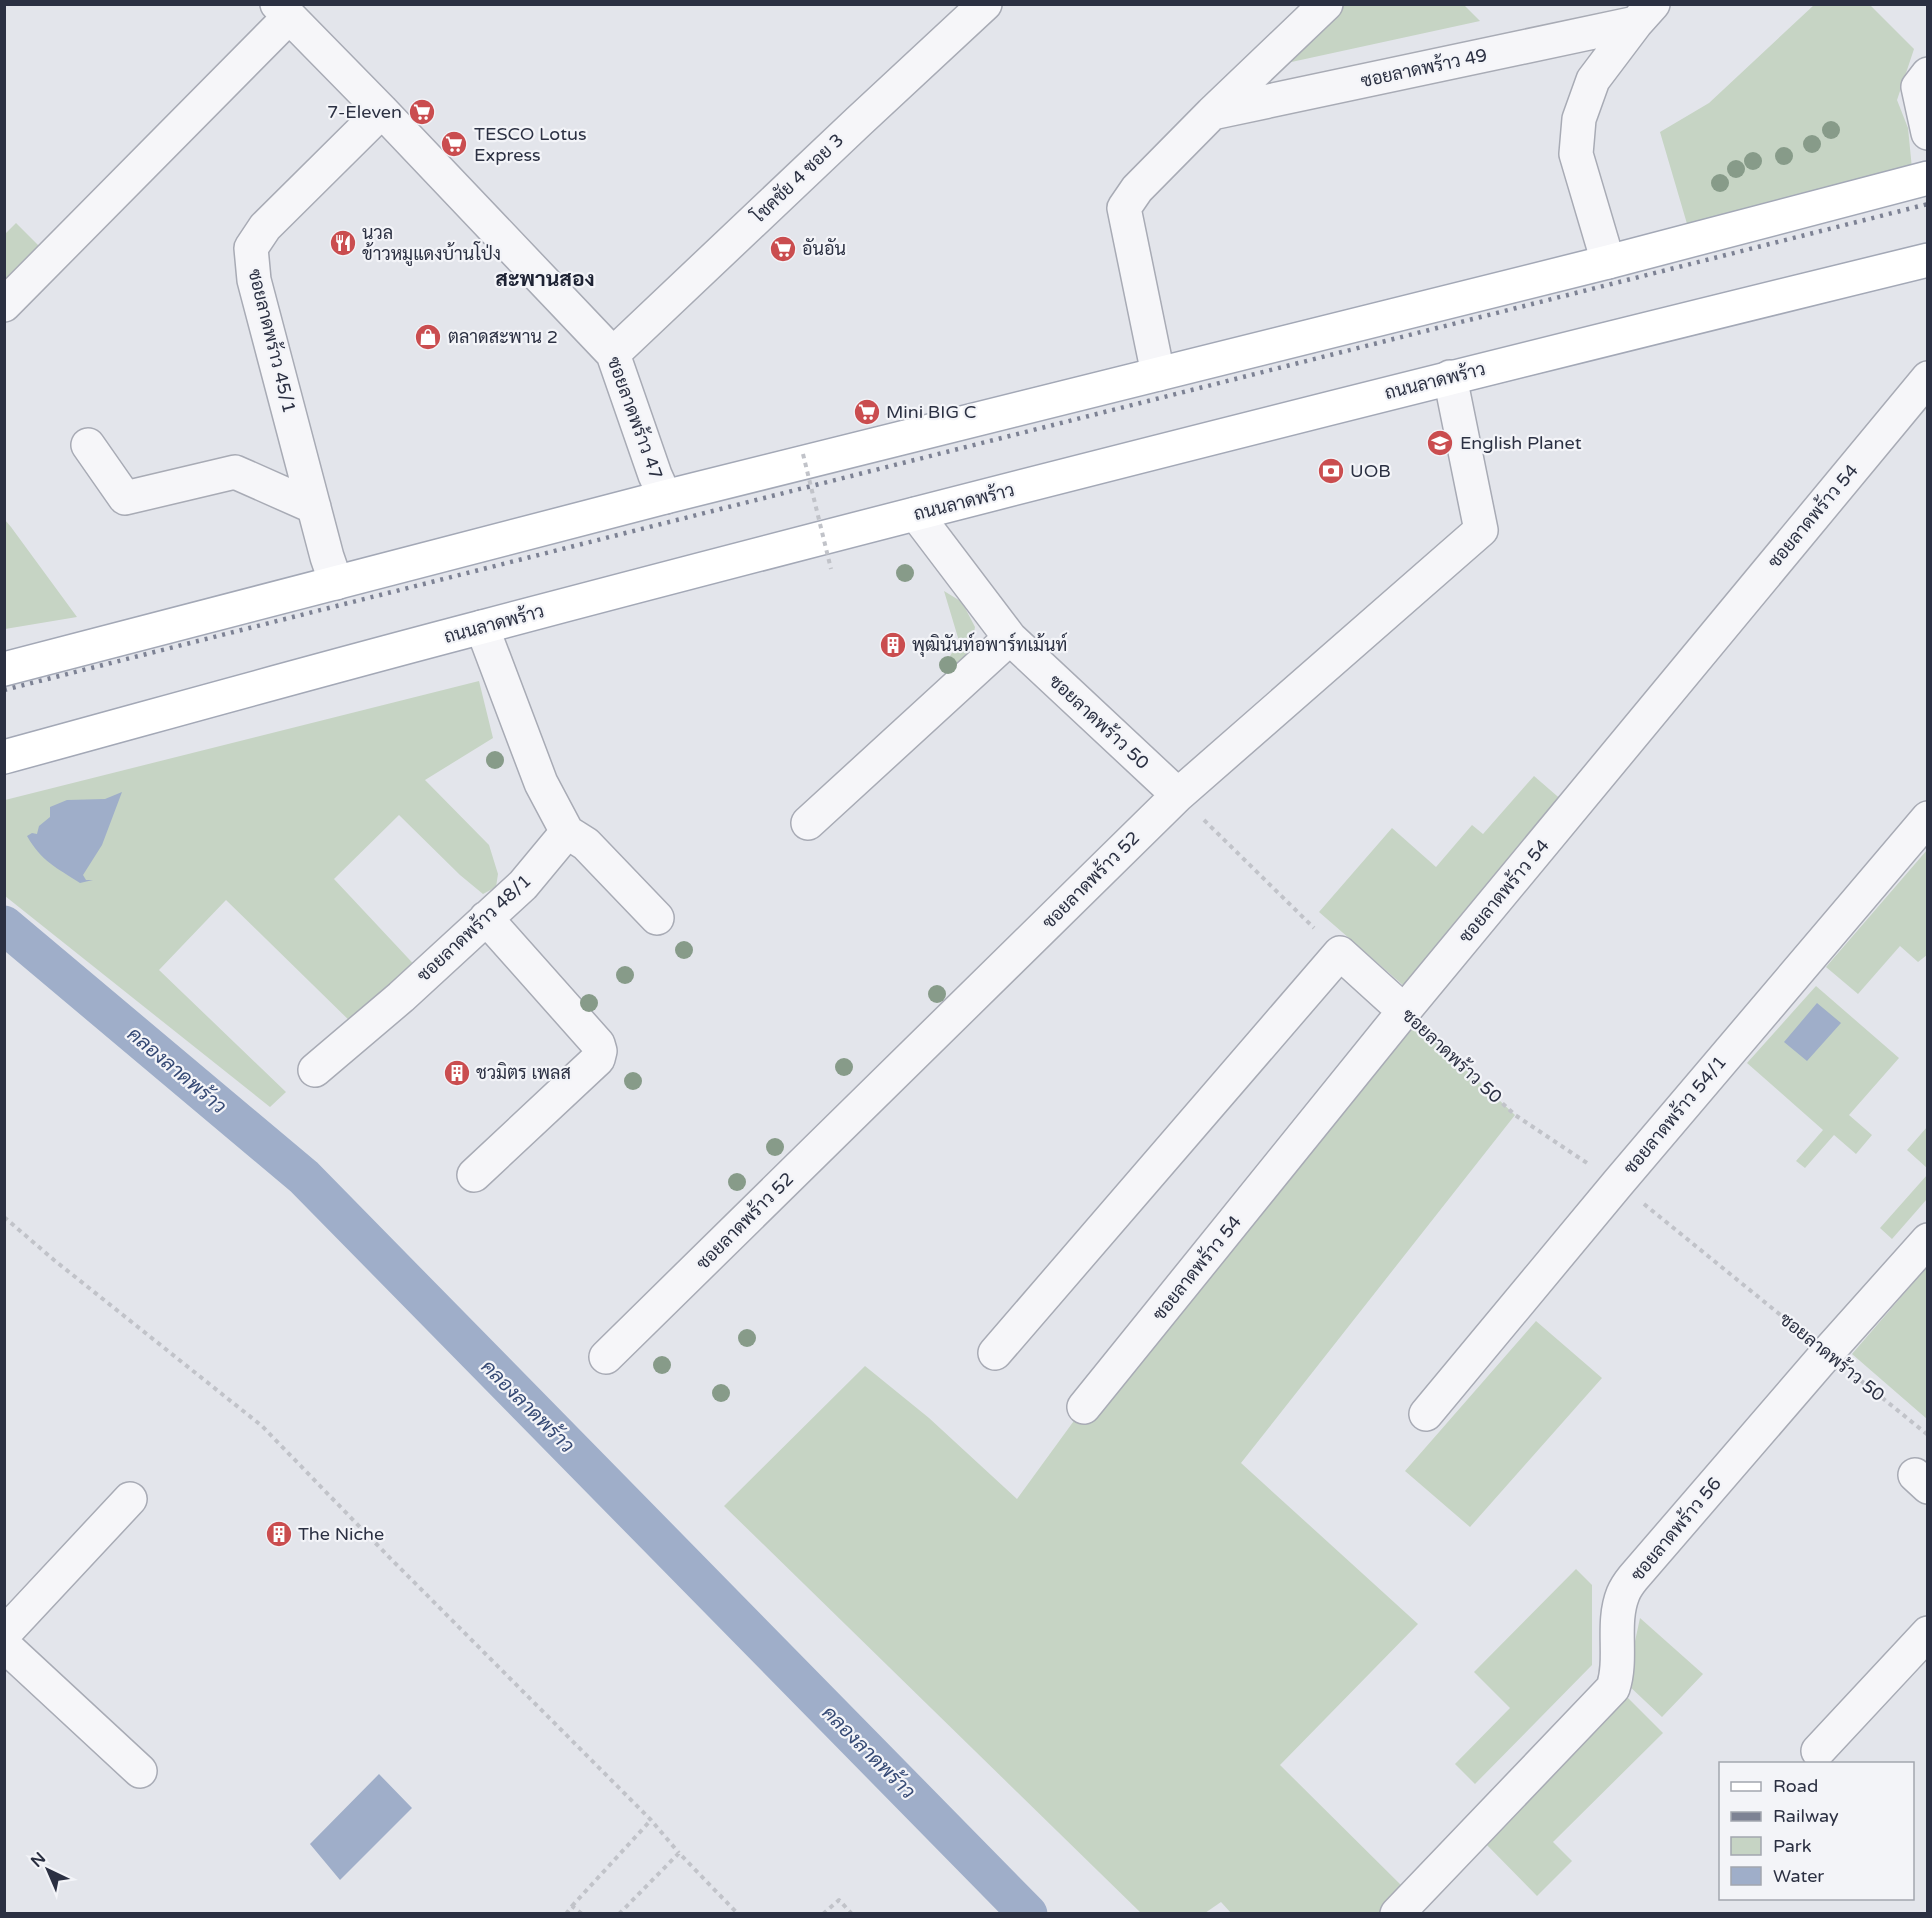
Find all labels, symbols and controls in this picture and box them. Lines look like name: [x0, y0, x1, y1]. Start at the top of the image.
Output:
street label: ซอยลาดพร้าว 49: [1359, 43, 1489, 92]
supermarket icon: 7-Eleven: [407, 97, 437, 127]
place label: 7-Eleven: [327, 101, 402, 123]
place label: TESCO Lotus Express: [474, 123, 587, 166]
street label: โชคชัย 4 ซอย 3: [746, 128, 848, 228]
supermarket icon: TESCO Lotus Express: [439, 129, 469, 159]
place label: นวล ข้าวหมูแดงบ้านโป่ง: [362, 222, 501, 267]
restaurant icon: นวล ข้าวหมูแดงบ้านโป่ง: [328, 228, 358, 258]
supermarket icon: อันอัน: [768, 234, 798, 264]
place label: อันอัน: [802, 238, 846, 260]
street label: ซอยลาดพร้าว 45/1: [243, 266, 302, 415]
district label: สะพานสอง: [495, 267, 595, 292]
shop icon: ตลาดสะพาน 2: [413, 322, 443, 352]
place label: ตลาดสะพาน 2: [448, 326, 558, 348]
street label: ซอยลาดพร้าว 47: [603, 353, 668, 482]
street label: ถนนลาดพร้าว: [1382, 357, 1488, 404]
supermarket icon: Mini BIG C: [852, 397, 882, 427]
place label: Mini BIG C: [886, 401, 976, 423]
school or university icon: English Planet: [1425, 428, 1455, 458]
place label: English Planet: [1460, 432, 1582, 454]
bank icon: UOB: [1316, 456, 1346, 486]
street label: ซอยลาดพร้าว 54: [1762, 459, 1863, 572]
place label: UOB: [1350, 460, 1391, 482]
street label: ถนนลาดพร้าว: [911, 478, 1017, 525]
street label: ถนนลาดพร้าว: [441, 599, 547, 648]
building icon: พุฒินันท์อพาร์ทเม้นท์: [878, 630, 908, 660]
place label: พุฒินันท์อพาร์ทเม้นท์: [912, 632, 1067, 657]
street label: ซอยลาดพร้าว 50: [1044, 669, 1154, 774]
street label: ซอยลาดพร้าว 52: [1037, 826, 1144, 933]
street label: ซอยลาดพร้าว 54: [1453, 834, 1554, 947]
street label: ซอยลาดพร้าว 48/1: [412, 869, 536, 987]
street label: ซอยลาดพร้าว 50: [1397, 1003, 1507, 1108]
water label: คลองลาดพร้าว: [122, 1021, 232, 1119]
street label: ซอยลาดพร้าว 54/1: [1618, 1051, 1731, 1179]
building icon: ชวมิตร เพลส: [442, 1058, 472, 1088]
place label: ชวมิตร เพลส: [476, 1062, 571, 1084]
street label: ซอยลาดพร้าว 52: [691, 1167, 798, 1274]
street label: ซอยลาดพร้าว 54: [1147, 1210, 1246, 1325]
street label: ซอยลาดพร้าว 50: [1775, 1307, 1890, 1406]
water label: คลองลาดพร้าว: [476, 1354, 580, 1458]
street label: ซอยลาดพร้าว 56: [1625, 1472, 1726, 1585]
building icon: The Niche: [264, 1519, 294, 1549]
place label: The Niche: [298, 1523, 384, 1545]
water label: คลองลาดพร้าว: [817, 1700, 921, 1804]
legend: [1719, 1762, 1914, 1900]
text: Road: [1773, 1775, 1818, 1797]
text: Railway: [1773, 1805, 1839, 1827]
text: Park: [1773, 1835, 1812, 1857]
north arrow: [18, 1840, 78, 1900]
text: N: [27, 1848, 50, 1872]
text: Water: [1773, 1865, 1824, 1887]

